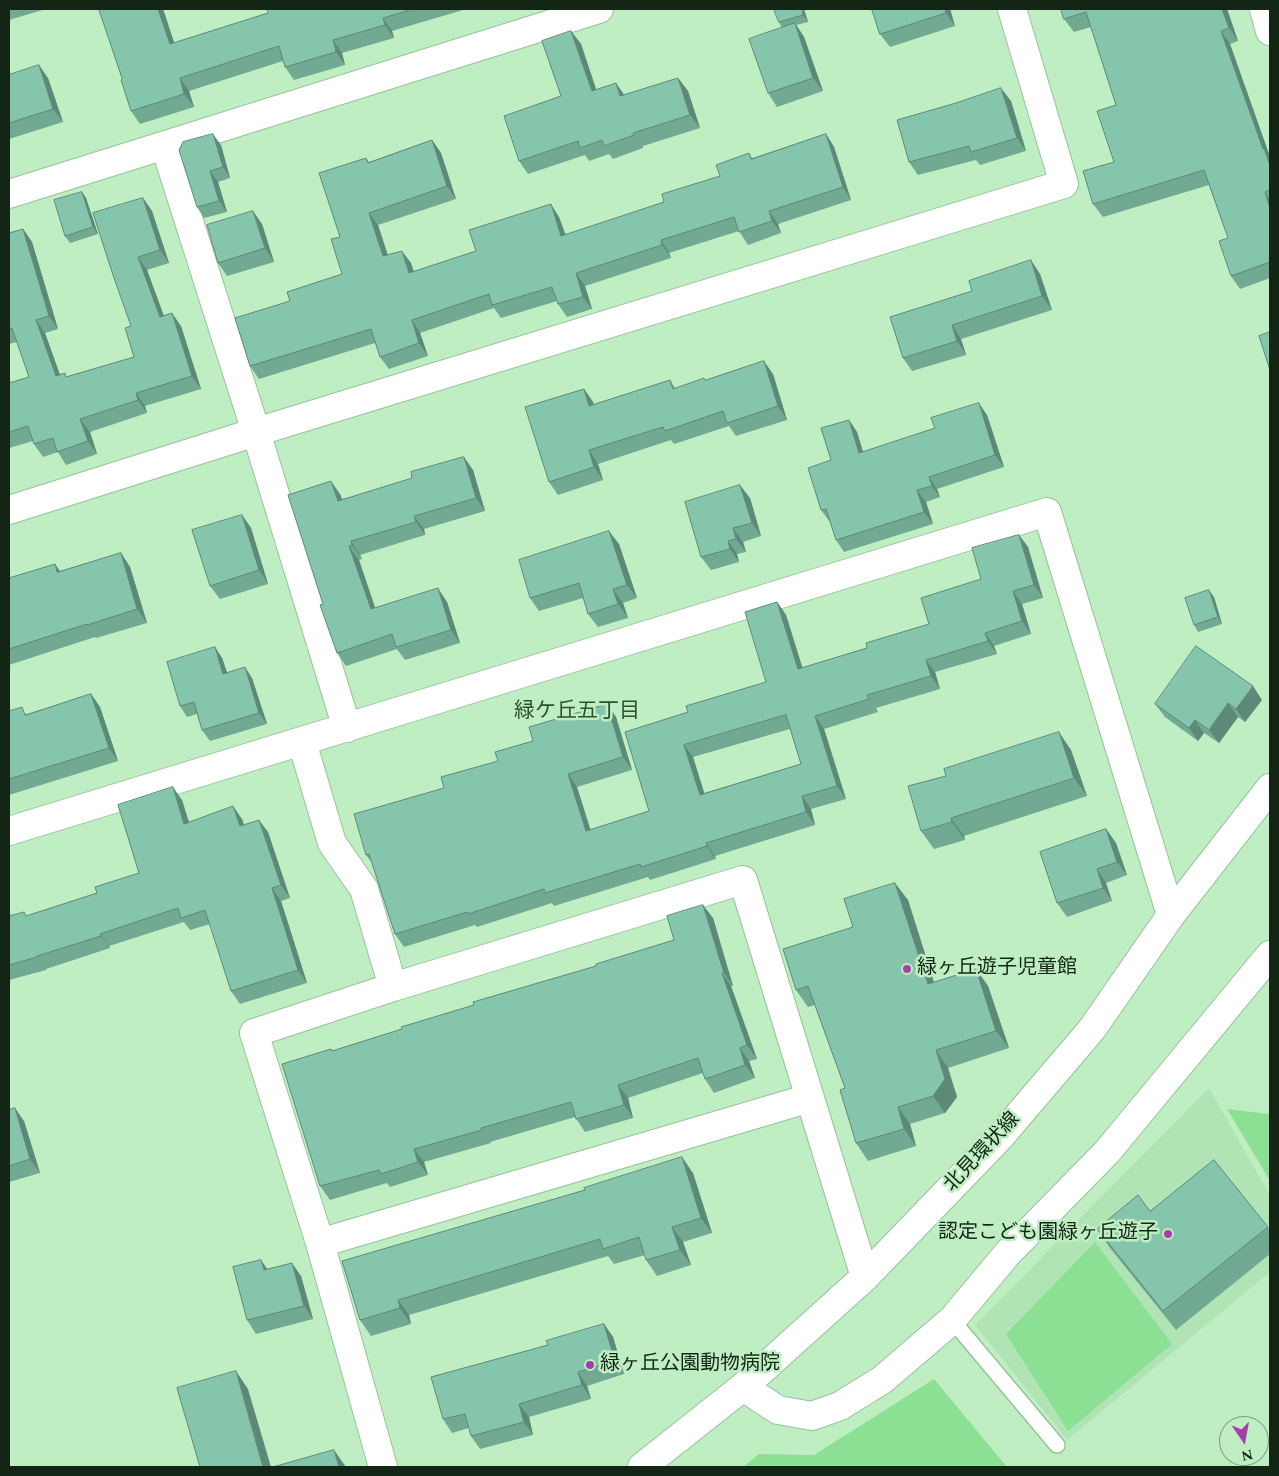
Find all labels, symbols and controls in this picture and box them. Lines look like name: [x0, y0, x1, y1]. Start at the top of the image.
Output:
district label: 緑ケ丘五丁目: [514, 700, 640, 726]
place label: 緑ヶ丘遊子児童館: [917, 957, 1077, 981]
marker: 緑ヶ丘遊子児童館: [901, 963, 913, 975]
street label: 北見環状線: [940, 1108, 1026, 1198]
place label: 認定こども園緑ヶ丘遊子: [938, 1222, 1158, 1246]
marker: 認定こども園緑ヶ丘遊子: [1162, 1228, 1174, 1240]
place label: 緑ヶ丘公園動物病院: [600, 1353, 780, 1377]
marker: 緑ヶ丘公園動物病院: [584, 1359, 596, 1371]
north arrow: [1219, 1416, 1269, 1466]
text: N: [1239, 1444, 1255, 1467]

